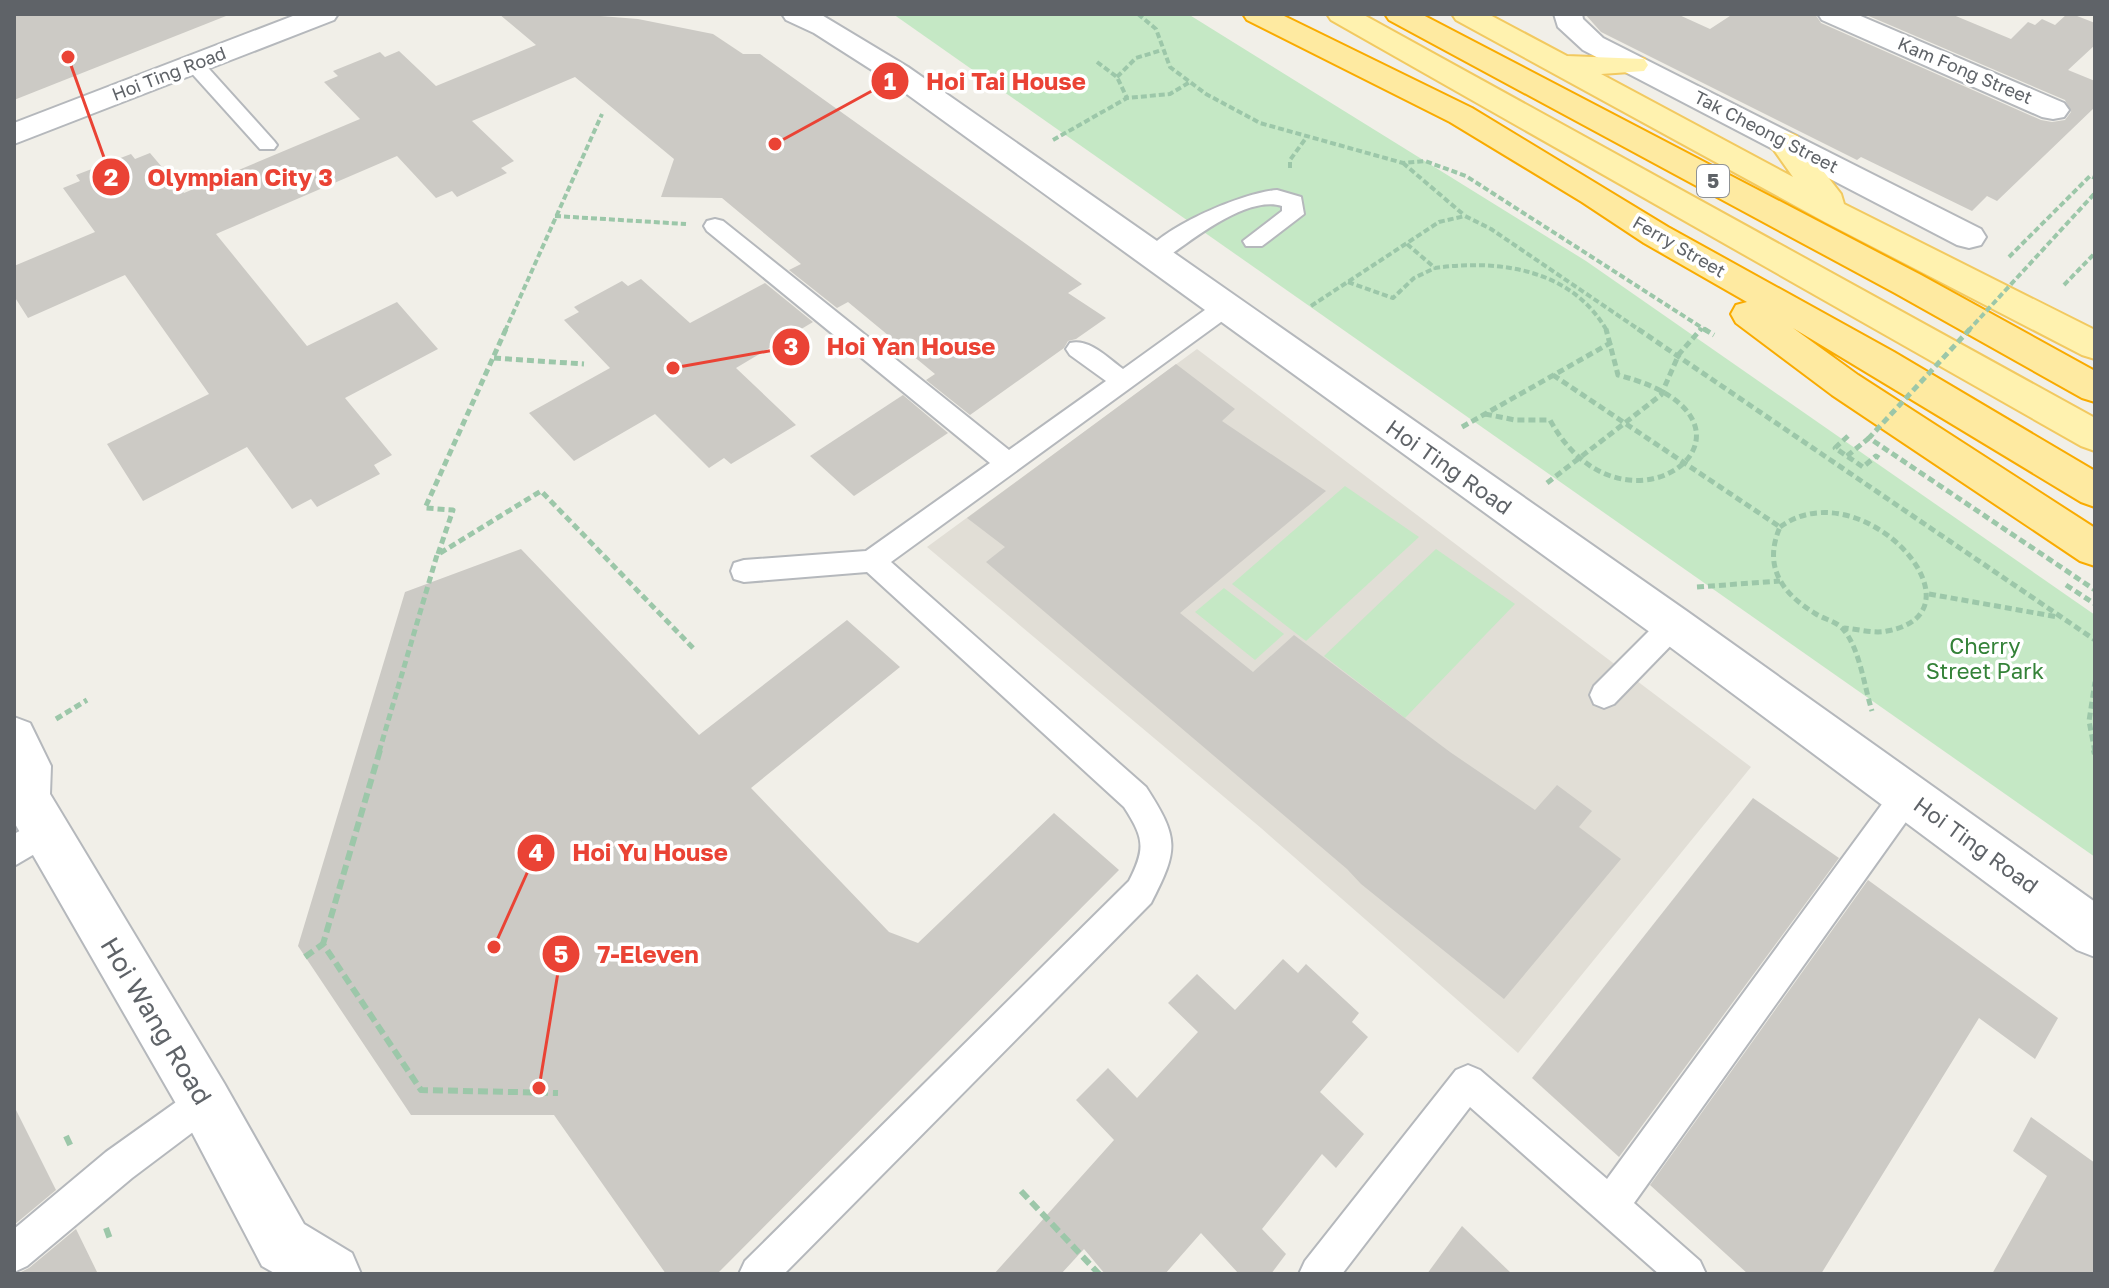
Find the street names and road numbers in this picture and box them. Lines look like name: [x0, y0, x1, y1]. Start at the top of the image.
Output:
street label: Kam Fong Street: [1895, 32, 2036, 108]
street label: Hoi Ting Road: [108, 41, 229, 105]
street label: Tak Cheong Street: [1691, 85, 1842, 177]
road number: 5: [1697, 165, 1729, 197]
street label: Ferry Street: [1629, 211, 1730, 282]
street label: Hoi Ting Road: [1381, 413, 1517, 520]
street label: Hoi Ting Road: [1909, 790, 2044, 899]
street label: Hoi Wang Road: [94, 931, 219, 1110]

